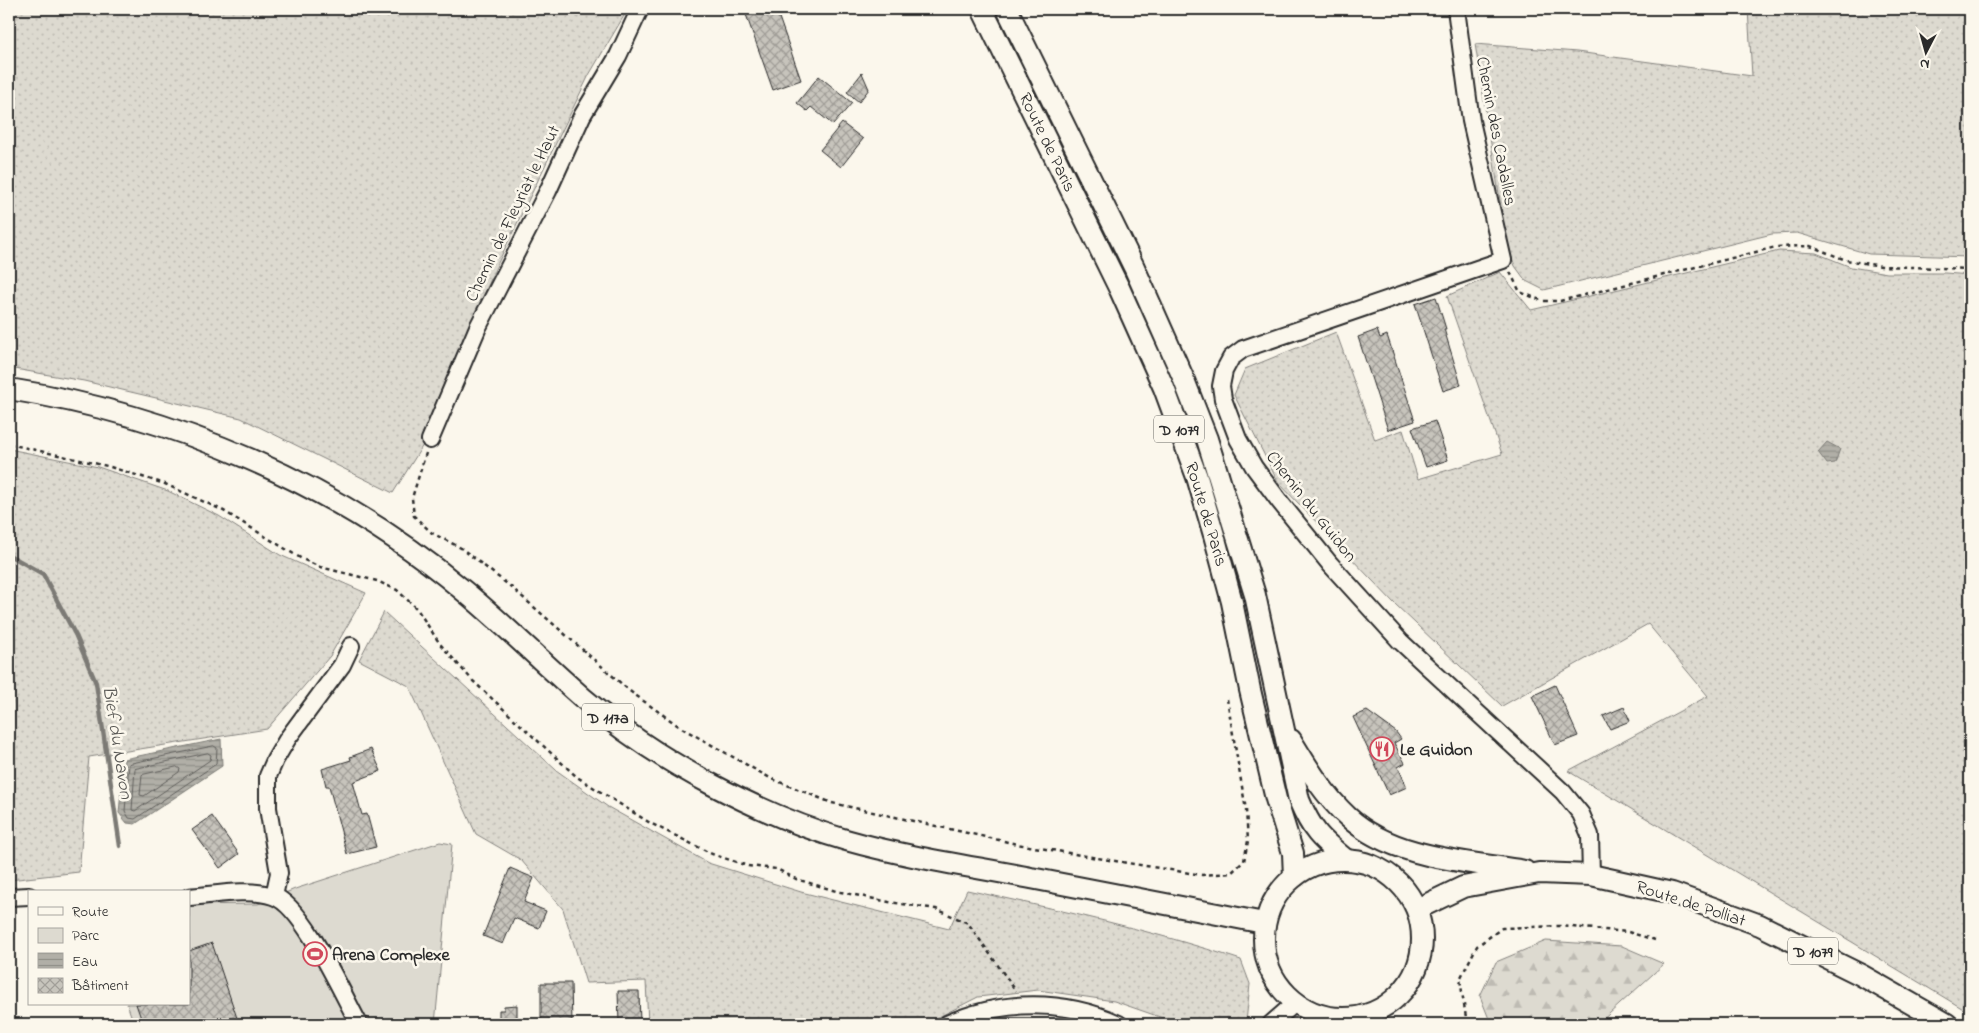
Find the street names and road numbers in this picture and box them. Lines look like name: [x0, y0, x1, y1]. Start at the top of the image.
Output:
street label: Chemin des Cadalles: [1468, 54, 1522, 208]
street label: Route de Paris: [1011, 89, 1082, 197]
street label: Chemin de Fleyriat le Haut: [460, 121, 568, 307]
road number: D 1079: [1154, 416, 1204, 442]
street label: Chemin du Guidon: [1259, 446, 1362, 569]
street label: Route de Paris: [1177, 459, 1233, 570]
road number: D 117a: [582, 704, 634, 730]
street label: Route de Polliat: [1632, 875, 1749, 935]
road number: D 1079: [1788, 938, 1838, 964]

